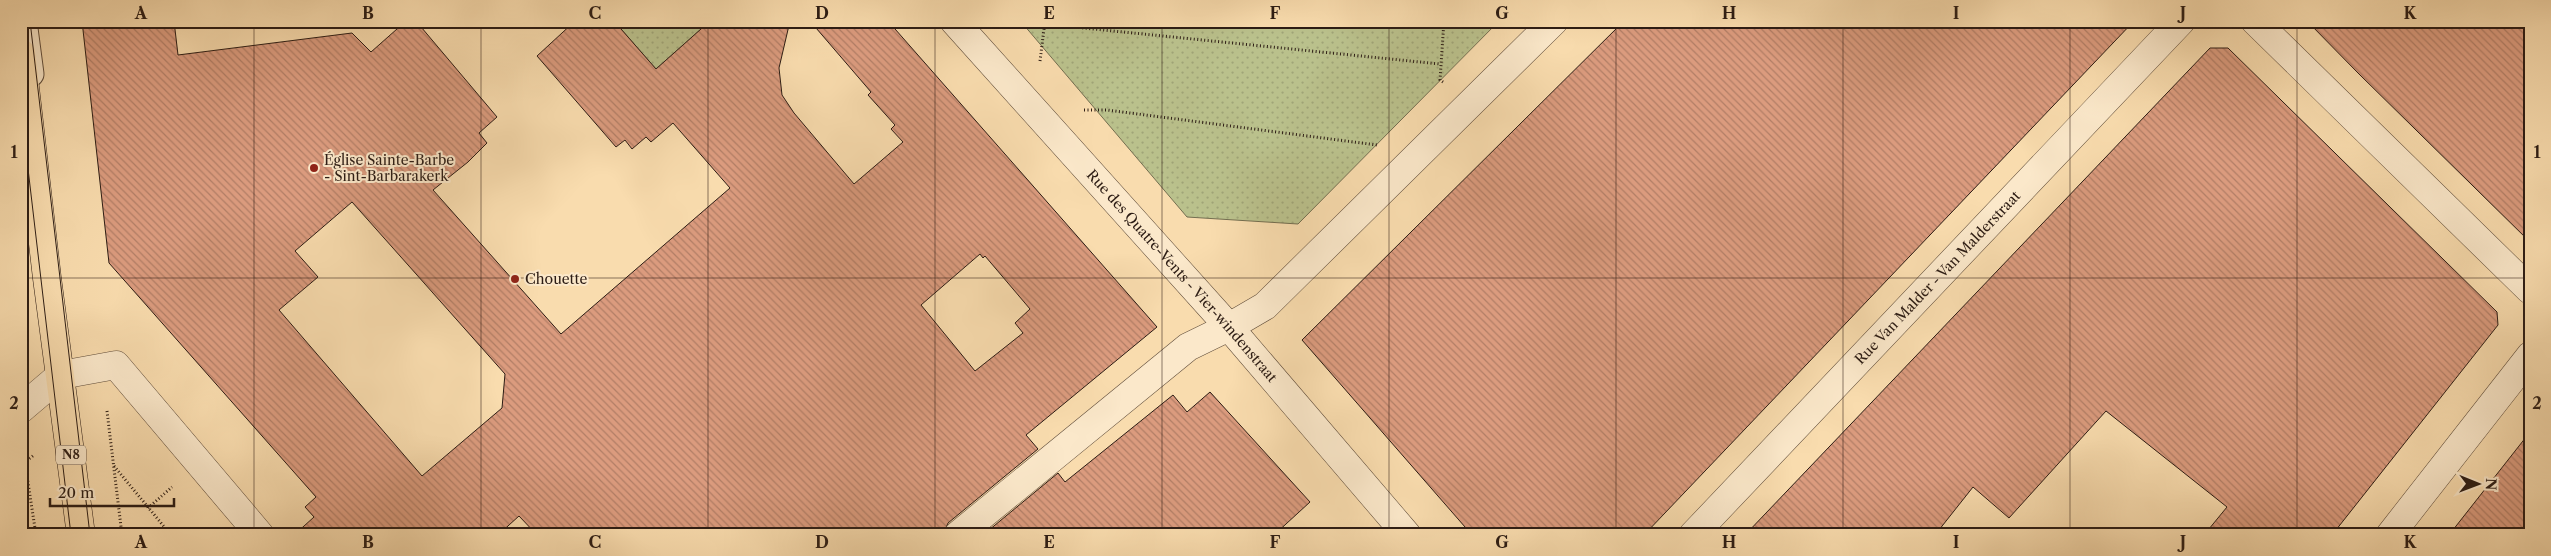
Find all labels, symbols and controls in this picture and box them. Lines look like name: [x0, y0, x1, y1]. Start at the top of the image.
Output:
text: A: [134, 3, 148, 23]
text: B: [362, 3, 374, 23]
text: C: [589, 3, 601, 23]
text: D: [815, 3, 829, 23]
text: E: [1043, 3, 1055, 23]
text: F: [1270, 3, 1281, 23]
text: G: [1495, 3, 1509, 23]
text: H: [1722, 3, 1736, 23]
text: I: [1953, 3, 1960, 23]
text: J: [2177, 3, 2186, 23]
text: K: [2404, 3, 2418, 23]
text: 1: [10, 142, 18, 162]
text: 1: [2533, 142, 2541, 162]
place label: Église Sainte-Barbe - Sint-Barbarakerk: [324, 151, 454, 185]
marker: Église Sainte-Barbe - Sint-Barbarakerk: [308, 162, 320, 174]
street label: Rue des Quatre-Vents - Vier-windenstraat: [1083, 166, 1281, 386]
street label: Rue Van Malder - Van Malderstraat: [1851, 187, 2024, 368]
place label: Chouette: [525, 270, 588, 288]
marker: Chouette: [509, 273, 521, 285]
text: 2: [9, 393, 19, 413]
text: 2: [2532, 393, 2542, 413]
road number: N8: [56, 446, 86, 464]
north arrow: [2454, 458, 2504, 508]
scale bar: [50, 476, 174, 508]
text: N: [2482, 478, 2500, 490]
text: 20 m: [58, 483, 94, 502]
text: A: [134, 532, 148, 552]
text: B: [362, 532, 374, 552]
text: C: [589, 532, 601, 552]
text: D: [815, 532, 829, 552]
text: E: [1043, 532, 1055, 552]
text: F: [1270, 532, 1281, 552]
text: G: [1495, 532, 1509, 552]
text: H: [1722, 532, 1736, 552]
text: I: [1953, 532, 1960, 552]
text: J: [2177, 532, 2186, 552]
text: K: [2404, 532, 2418, 552]

